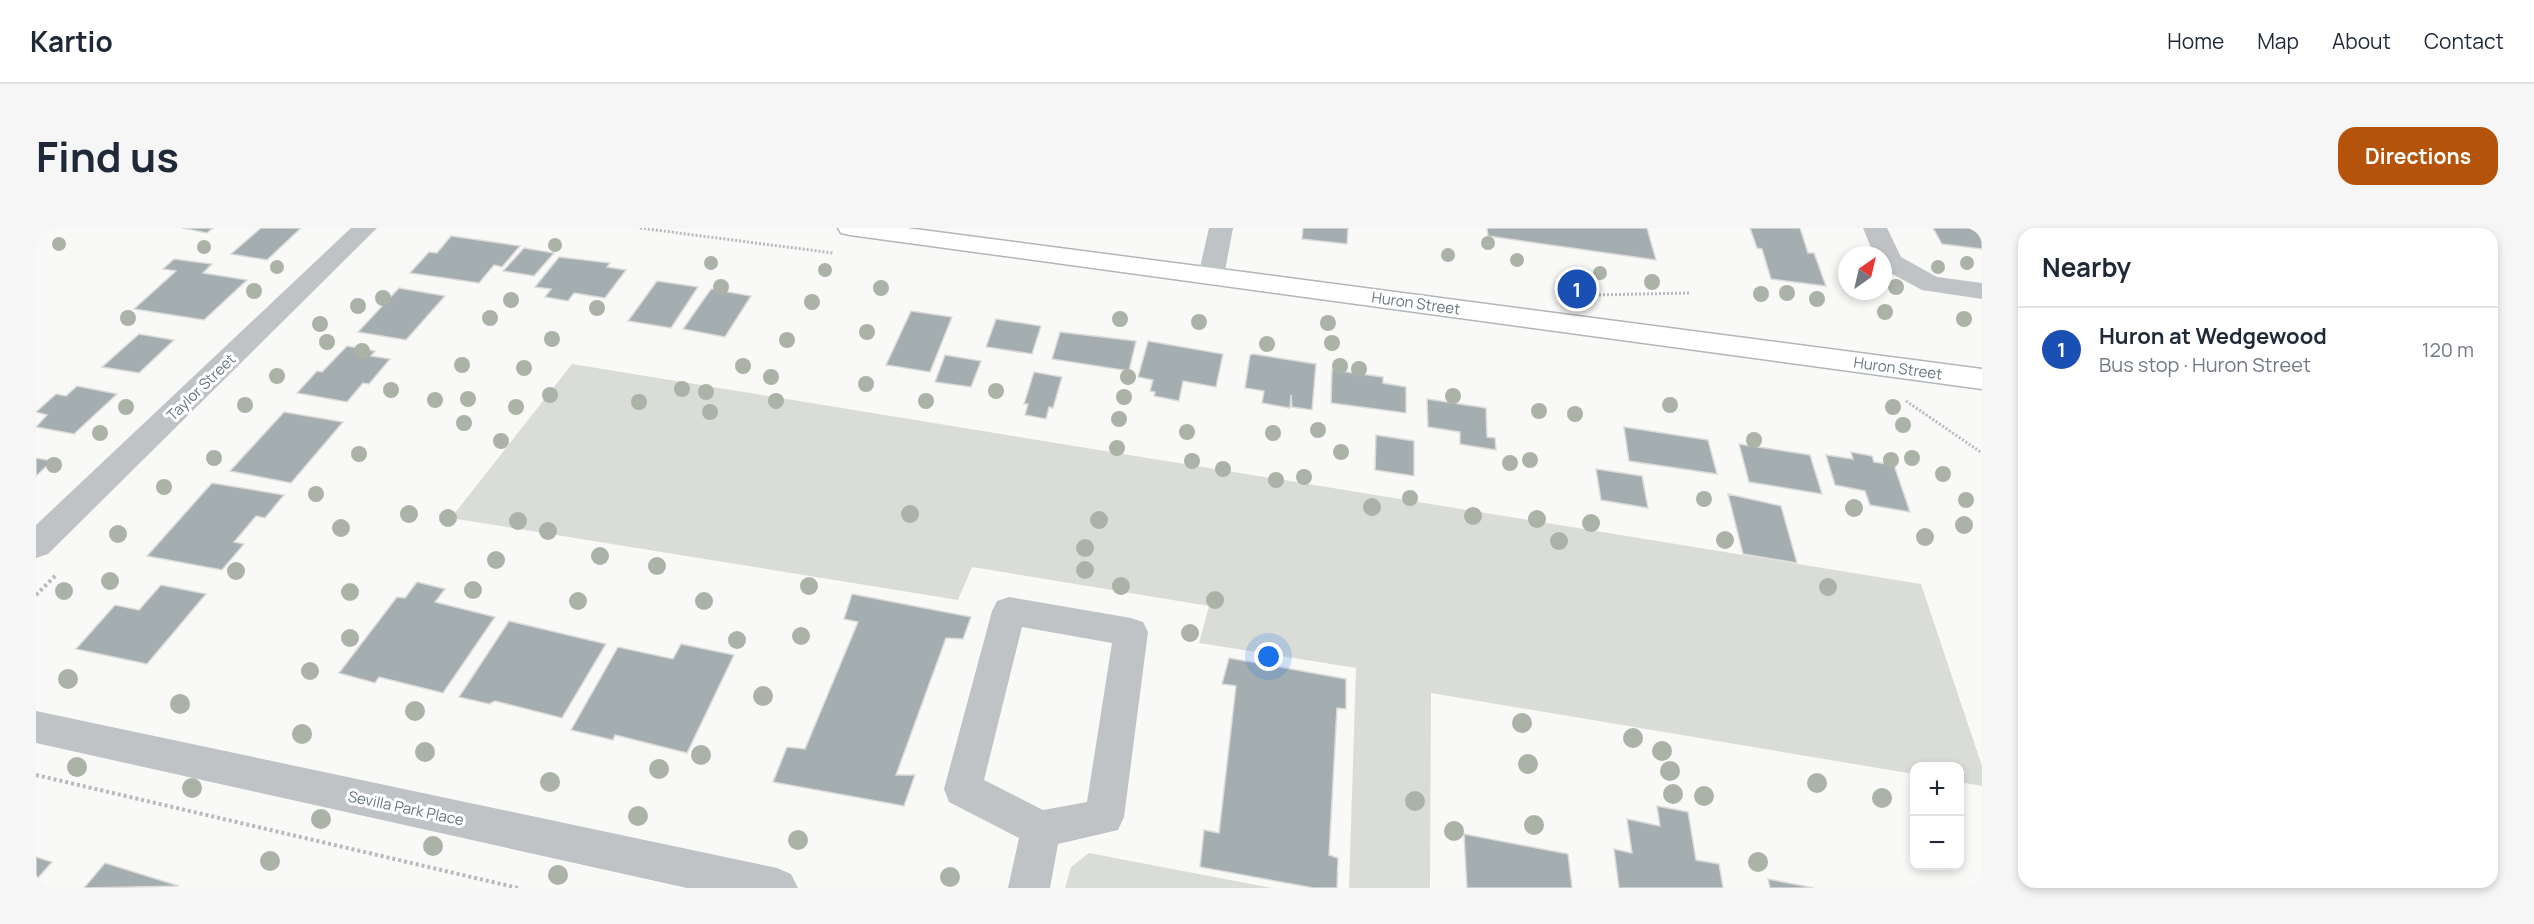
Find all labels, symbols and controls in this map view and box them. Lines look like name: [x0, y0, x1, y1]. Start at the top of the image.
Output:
text: Kartio: [30, 22, 113, 60]
text: Home: [2167, 27, 2224, 55]
text: Map: [2257, 27, 2299, 55]
text: About: [2332, 27, 2391, 55]
text: Contact: [2424, 27, 2504, 55]
text: Find us: [36, 127, 179, 185]
button: Directions: [2338, 127, 2498, 185]
north arrow: [1838, 246, 1892, 300]
text: Nearby: [2042, 249, 2131, 285]
pin: 1: [1558, 266, 1596, 312]
street label: Huron Street: [1370, 286, 1462, 320]
text: Huron at Wedgewood: [2099, 321, 2327, 351]
text: 1: [2057, 336, 2066, 363]
text: 120 m: [2422, 336, 2474, 363]
street label: Taylor Street: [162, 349, 240, 425]
street label: Huron Street: [1852, 351, 1944, 385]
text: Bus stop · Huron Street: [2099, 351, 2311, 378]
your location: [1254, 642, 1283, 671]
map controls: [1910, 762, 1964, 870]
button: +: [1910, 762, 1964, 816]
street label: Sevilla Park Place: [346, 785, 466, 831]
button: −: [1910, 816, 1964, 870]

